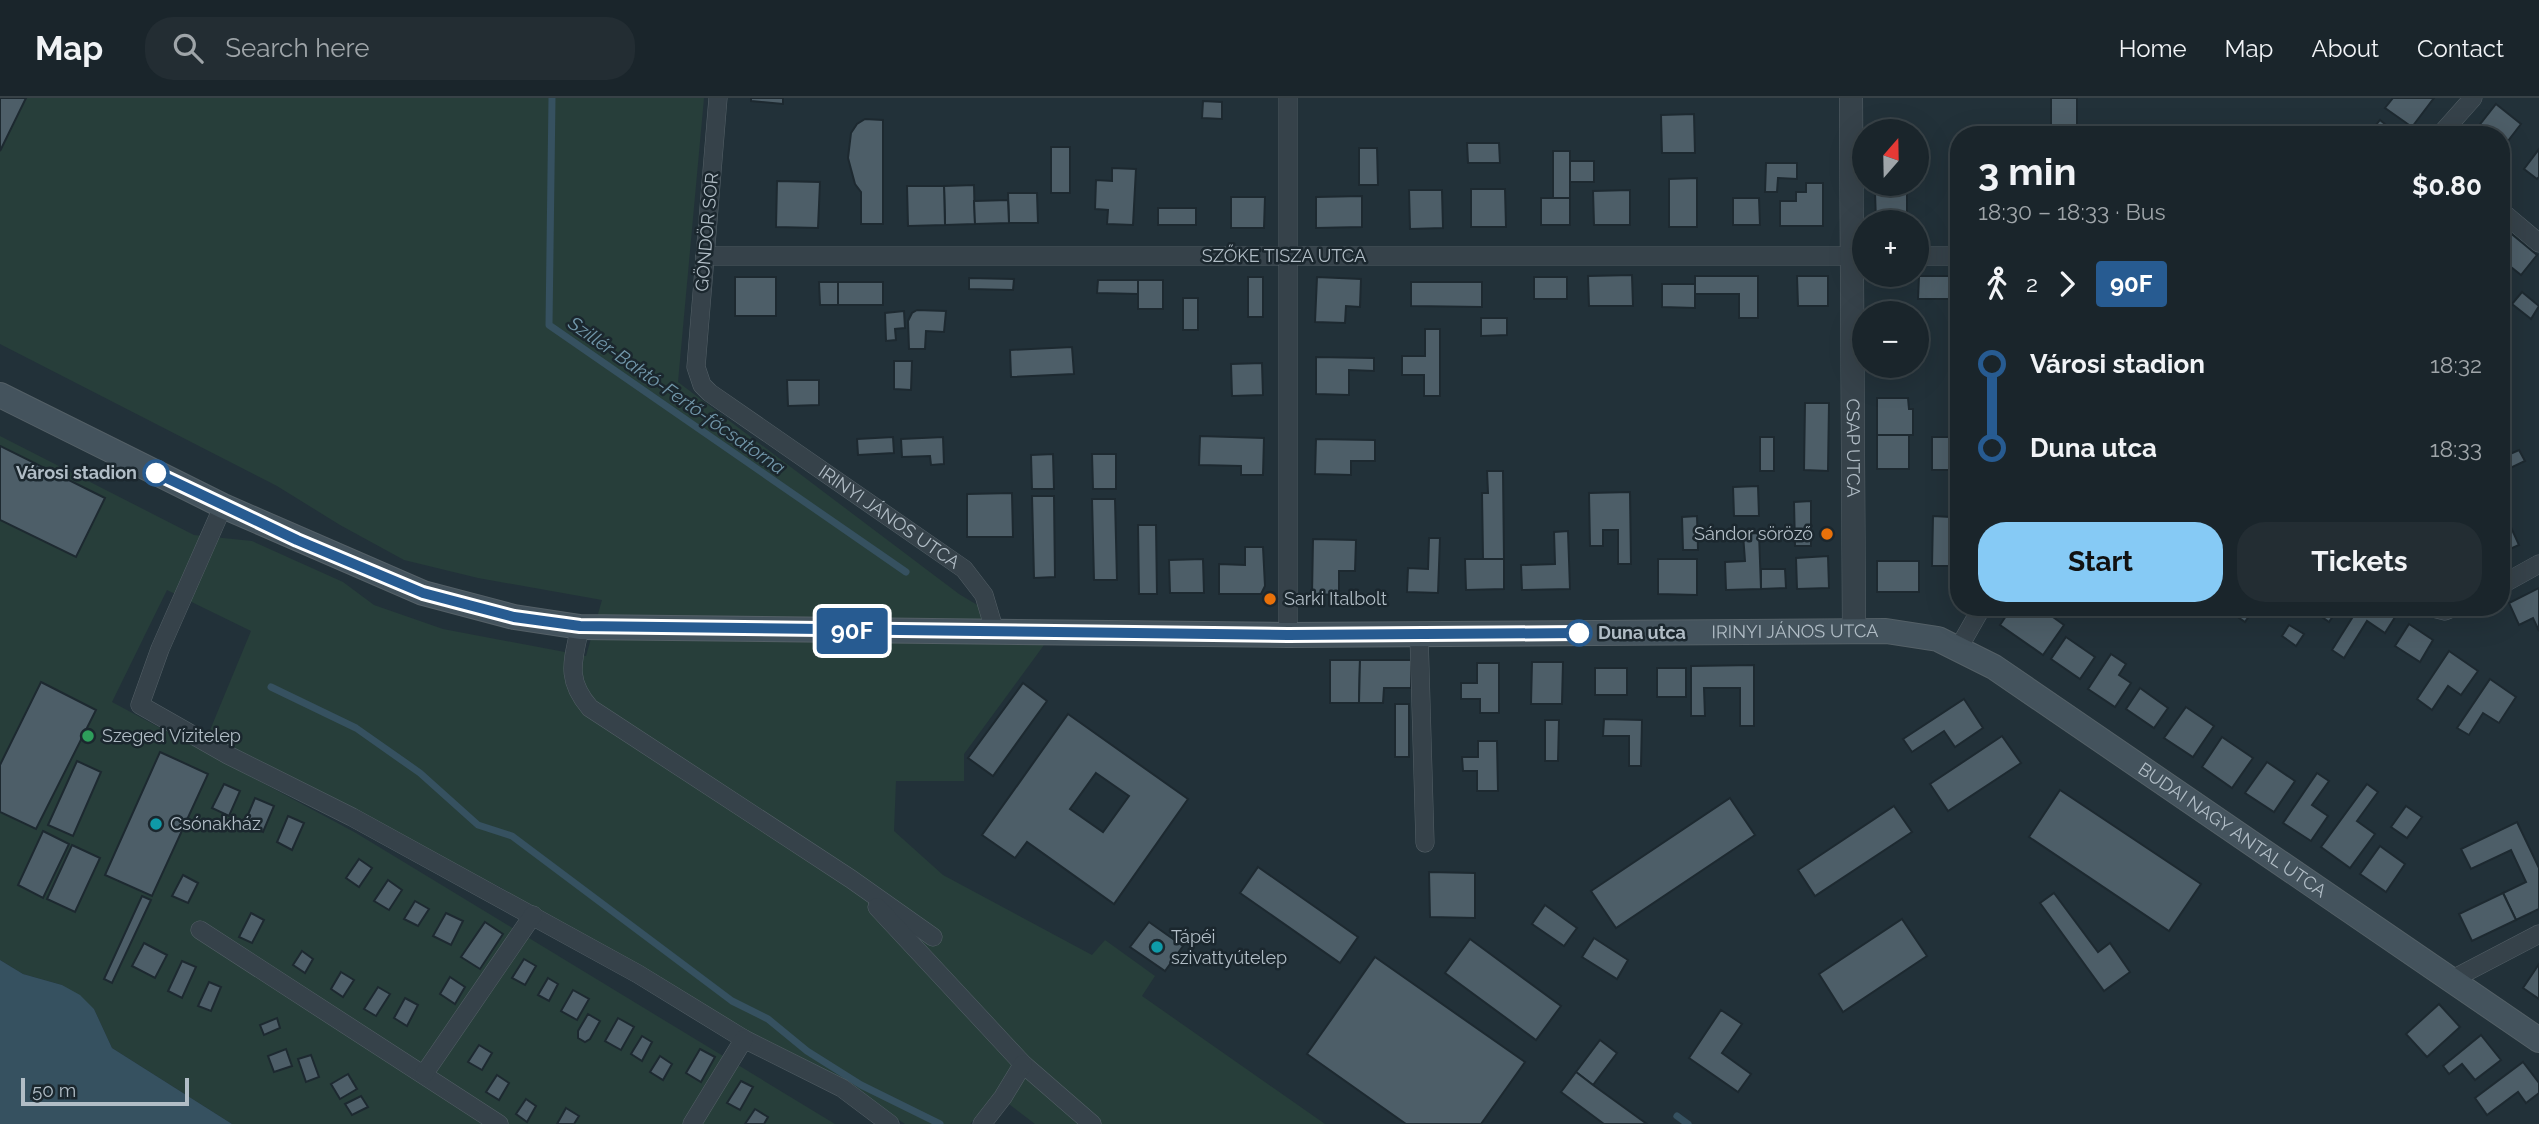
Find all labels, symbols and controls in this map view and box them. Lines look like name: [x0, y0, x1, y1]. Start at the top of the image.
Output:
search box: [145, 17, 635, 80]
text: Map: [35, 29, 103, 68]
icon: search: [169, 29, 207, 67]
text: Search here: [225, 33, 370, 63]
text: Home: [2119, 34, 2187, 63]
text: Map: [2225, 34, 2273, 63]
text: About: [2311, 34, 2379, 63]
text: Contact: [2417, 34, 2504, 63]
north arrow: [1852, 119, 1928, 196]
map controls: [1852, 119, 1929, 378]
text: 3 min: [1978, 149, 2076, 194]
street label: GÖNDÖR SOR: [691, 171, 722, 292]
text: $0.80: [2412, 171, 2482, 201]
text: 18:30 – 18:33 · Bus: [1978, 198, 2166, 225]
button: +: [1852, 210, 1929, 287]
street label: SZŐKE TISZA UTCA: [1202, 244, 1366, 266]
icon: walk: [1978, 265, 2016, 303]
icon: forward: [2048, 265, 2086, 303]
text: 90F: [2110, 269, 2153, 298]
text: 2: [2026, 270, 2038, 297]
button: −: [1852, 301, 1929, 378]
water label: Szillér-Baktó-Fertő-főcsatorna: [564, 311, 790, 478]
text: Városi stadion: [2030, 349, 2205, 379]
text: 18:32: [2430, 351, 2482, 378]
street label: CSAP UTCA: [1843, 398, 1864, 498]
text: Duna utca: [2030, 433, 2157, 463]
text: 18:33: [2430, 435, 2482, 462]
marker: Városi stadion: [143, 460, 169, 486]
street label: IRINYI JÁNOS UTCA: [815, 460, 964, 573]
place label: Városi stadion: [16, 462, 137, 483]
button: Start: [1978, 522, 2223, 602]
button: Tickets: [2237, 522, 2482, 602]
place label: Sándor söröző: [1694, 523, 1813, 544]
marker: Sándor söröző: [1819, 526, 1835, 542]
place label: Sarki Italbolt: [1284, 588, 1387, 609]
marker: Sarki Italbolt: [1262, 591, 1278, 607]
line badge: 90F: [812, 608, 892, 654]
text: 90F: [831, 616, 873, 645]
marker: Duna utca: [1566, 620, 1592, 646]
street label: IRINYI JÁNOS UTCA: [1711, 620, 1878, 642]
place label: Duna utca: [1598, 622, 1686, 643]
place label: Szeged Vízitelep: [102, 725, 241, 746]
marker: Szeged Vízitelep: [80, 728, 96, 744]
street label: BUDAI NAGY ANTAL UTCA: [2134, 758, 2331, 901]
place label: Csónakház: [170, 813, 261, 834]
marker: Csónakház: [148, 816, 164, 832]
place label: Tápéi szivattyútelep: [1171, 926, 1287, 968]
marker: Tápéi szivattyútelep: [1149, 939, 1165, 955]
scale bar: [21, 1075, 189, 1107]
text: 50 m: [32, 1079, 76, 1101]

